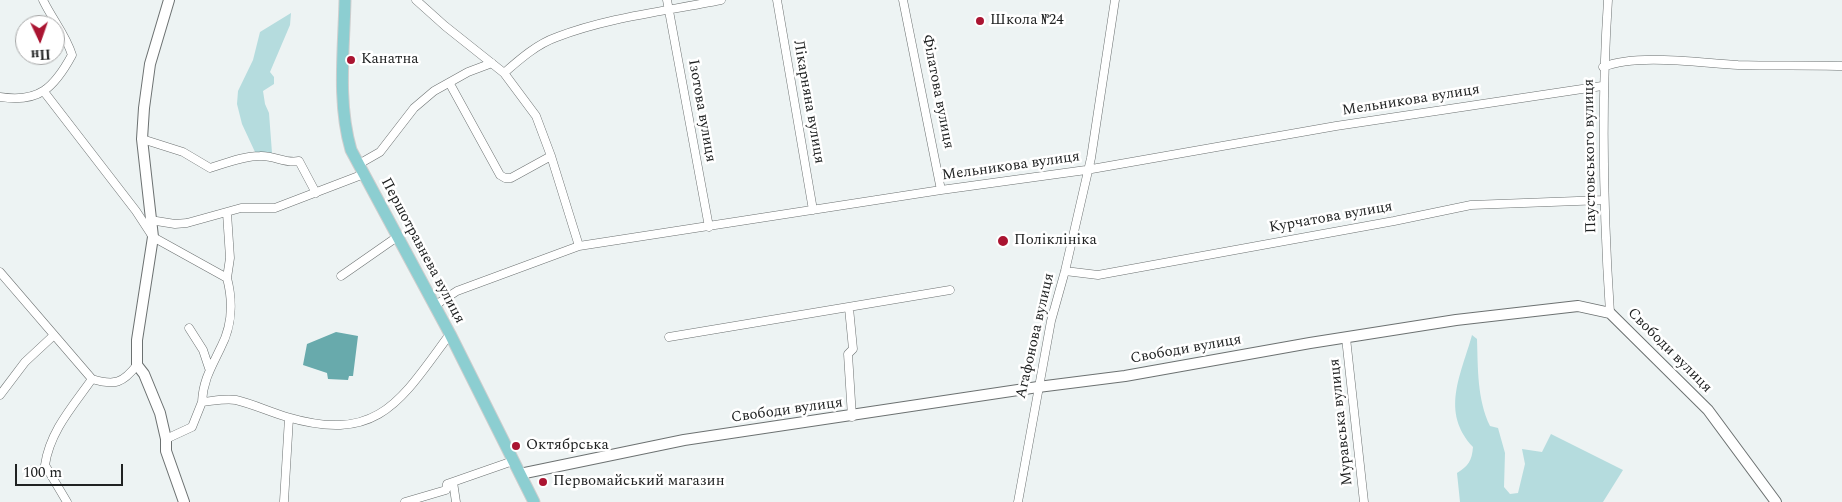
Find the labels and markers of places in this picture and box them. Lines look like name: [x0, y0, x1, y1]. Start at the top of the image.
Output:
place label: Школа №24: [990, 12, 1064, 30]
marker: Школа №24: [974, 15, 986, 27]
place label: Канатна: [361, 51, 419, 69]
marker: Канатна: [345, 54, 357, 66]
place label: Поліклініка: [1014, 232, 1097, 250]
marker: Поліклініка: [996, 234, 1010, 248]
place label: Октябрська: [526, 437, 609, 455]
marker: Октябрська: [510, 440, 522, 452]
place label: Первомайський магазин: [553, 473, 725, 491]
marker: Первомайський магазин: [537, 476, 549, 488]

